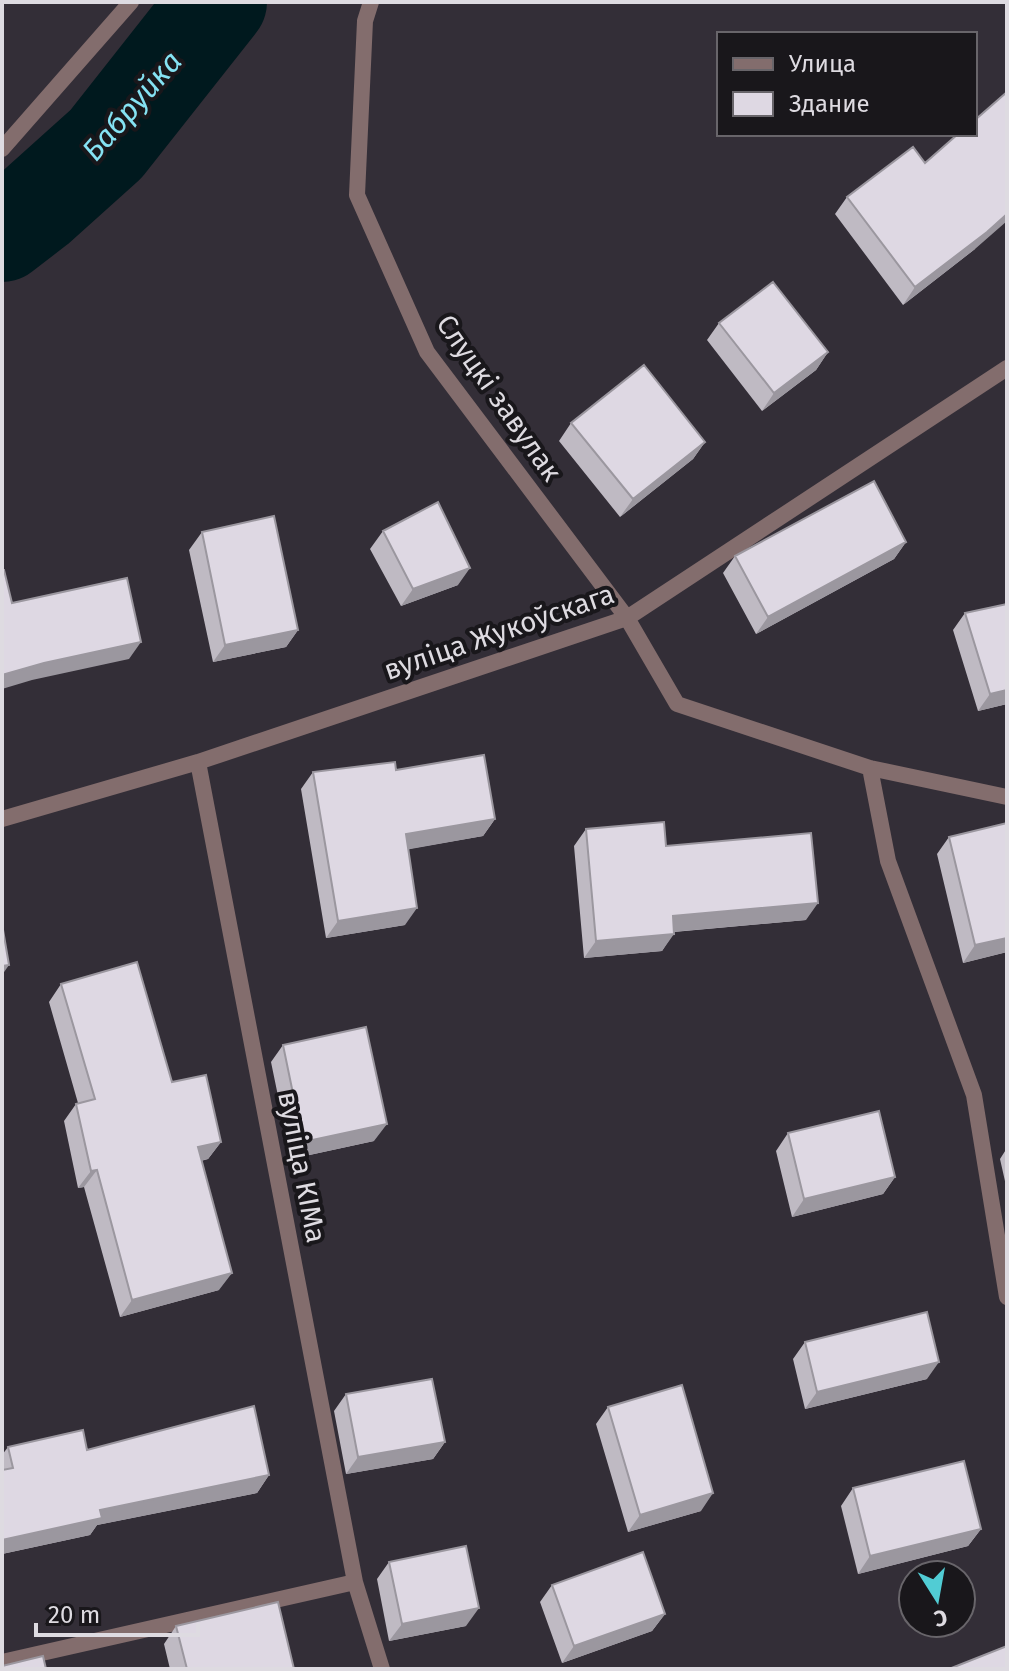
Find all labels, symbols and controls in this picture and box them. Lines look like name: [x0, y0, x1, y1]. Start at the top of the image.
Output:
legend: [717, 32, 977, 136]
water label: Бабруйка: [75, 44, 189, 168]
text: Улица: [789, 50, 856, 78]
text: Здание: [789, 90, 870, 118]
street label: Слуцкі завулак: [429, 308, 569, 488]
street label: вуліца Жукоўскага: [379, 577, 619, 687]
street label: вуліца КІМа: [271, 1088, 333, 1246]
north arrow: [897, 1559, 977, 1639]
scale bar: [36, 1587, 198, 1637]
text: 20 m: [48, 1601, 100, 1629]
text: С: [932, 1604, 950, 1633]

